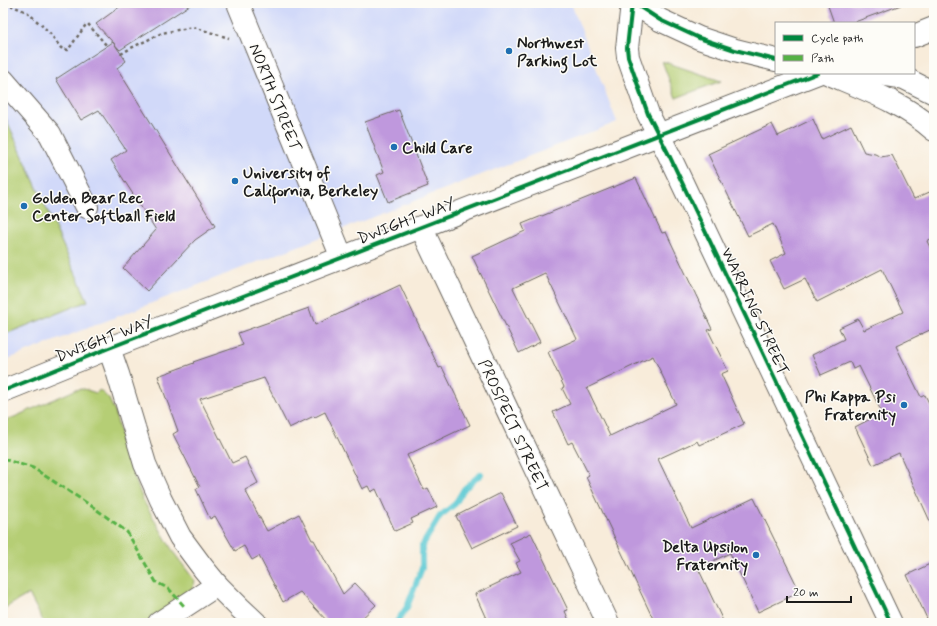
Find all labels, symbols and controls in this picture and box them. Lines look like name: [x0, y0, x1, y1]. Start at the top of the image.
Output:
legend: [775, 22, 915, 74]
text: Cycle path: [811, 31, 863, 47]
place label: Northwest Parking Lot: [517, 33, 598, 74]
street label: NORTH STREET: [243, 41, 306, 156]
marker: Northwest Parking Lot: [504, 46, 514, 56]
text: Path: [811, 51, 834, 67]
place label: Child Care: [402, 138, 472, 159]
marker: Child Care: [389, 142, 399, 152]
place label: University of California, Berkeley: [243, 163, 378, 204]
marker: University of California, Berkeley: [230, 176, 240, 186]
place label: Golden Bear Rec Center Softball Field: [32, 188, 175, 227]
street label: DWIGHT WAY: [355, 193, 458, 250]
marker: Golden Bear Rec Center Softball Field: [19, 201, 29, 211]
street label: WARRING STREET: [716, 245, 793, 379]
street label: DWIGHT WAY: [53, 311, 156, 368]
street label: PROSPECT STREET: [473, 356, 552, 495]
place label: Phi Kappa Psi Fraternity: [805, 387, 896, 426]
marker: Phi Kappa Psi Fraternity: [899, 400, 909, 410]
place label: Delta Upsilon Fraternity: [662, 537, 748, 576]
marker: Delta Upsilon Fraternity: [751, 550, 761, 560]
scale bar: [787, 578, 851, 604]
text: 20 m: [793, 585, 819, 601]

